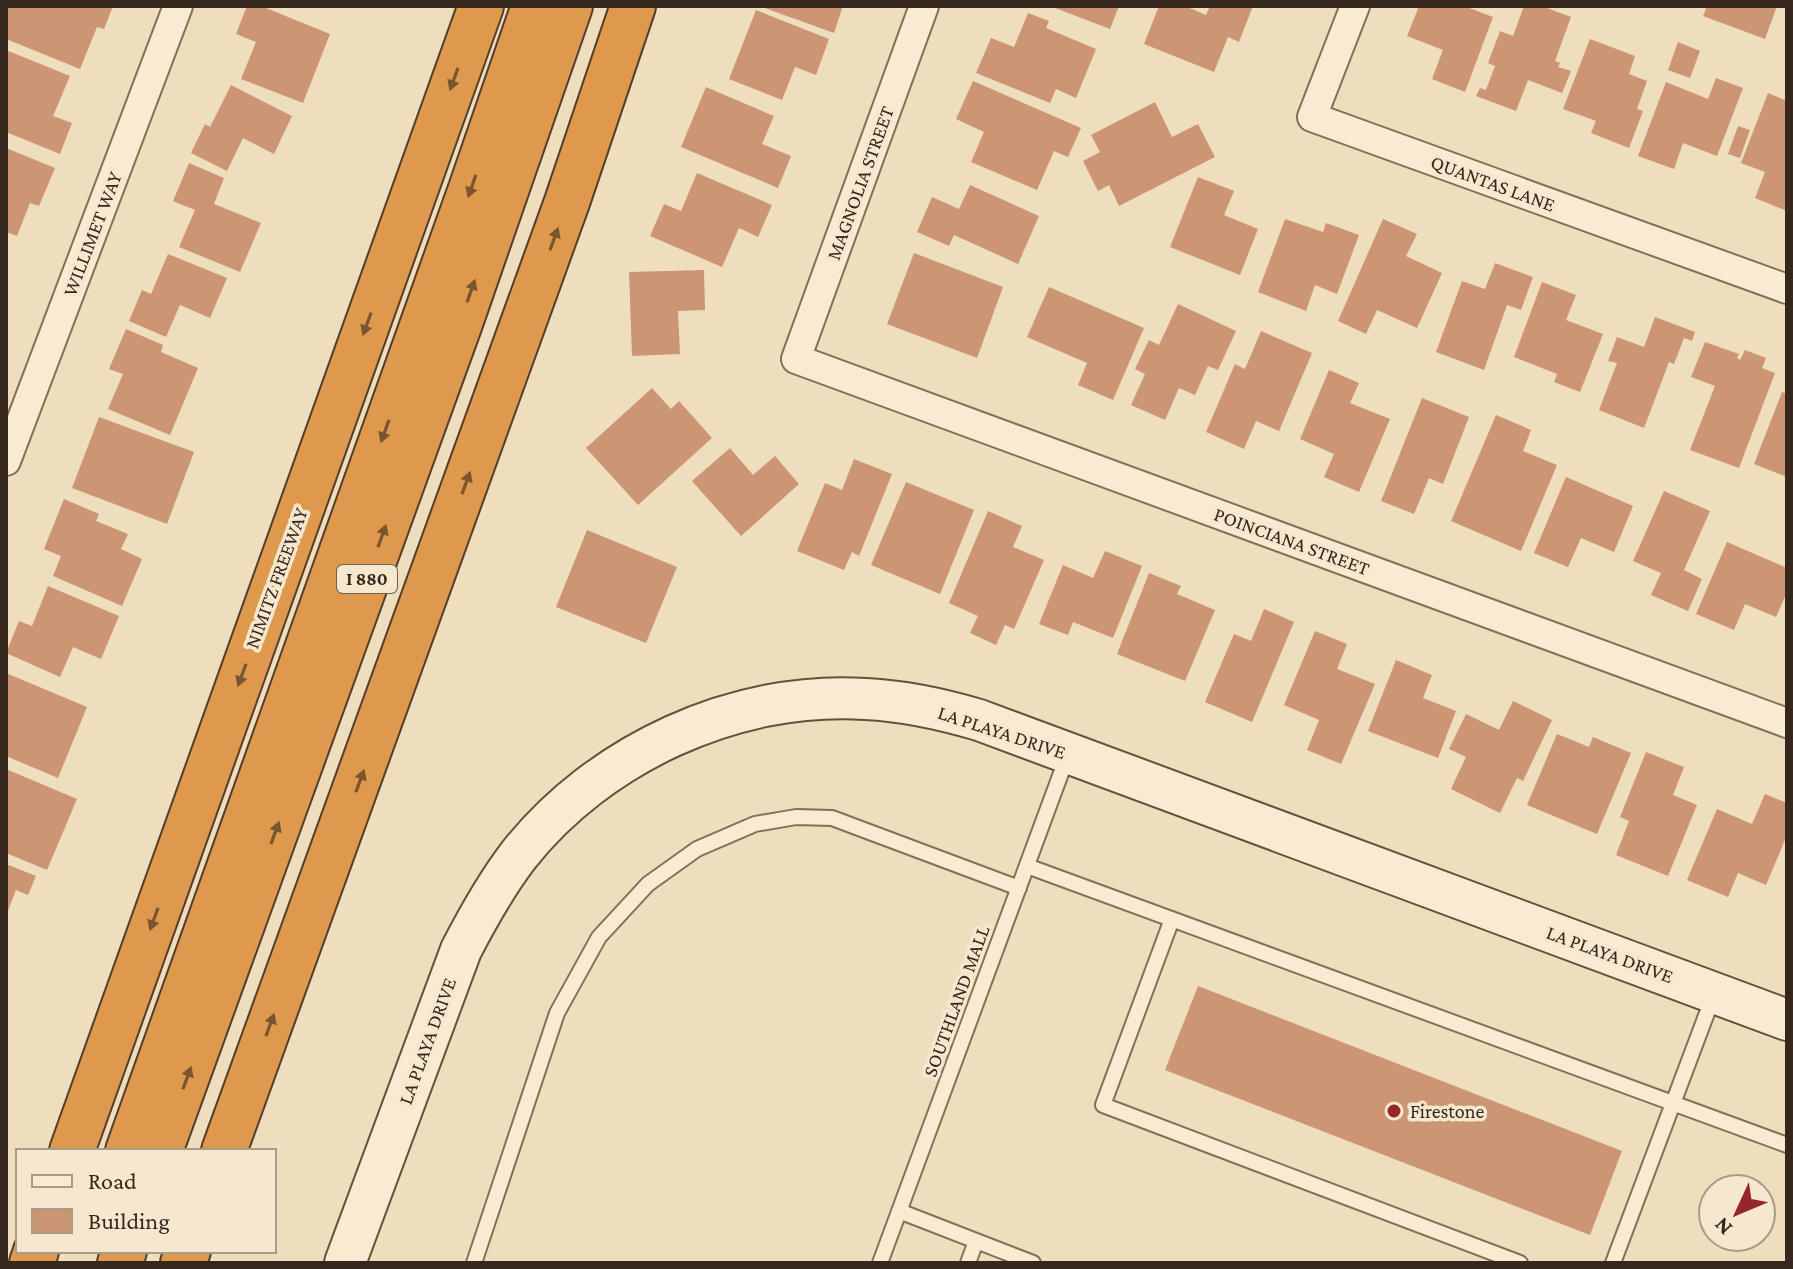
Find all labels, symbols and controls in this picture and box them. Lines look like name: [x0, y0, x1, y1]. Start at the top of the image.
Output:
one-way arrow: [447, 67, 460, 91]
street label: MAGNOLIA STREET: [822, 103, 898, 263]
street label: QUANTAS LANE: [1428, 150, 1558, 216]
street label: WILLIMET WAY: [58, 168, 126, 299]
one-way arrow: [466, 174, 478, 198]
one-way arrow: [548, 226, 560, 250]
one-way arrow: [465, 279, 478, 303]
one-way arrow: [360, 312, 372, 336]
one-way arrow: [378, 419, 391, 443]
one-way arrow: [461, 471, 473, 495]
street label: POINCIANA STREET: [1211, 503, 1373, 579]
street label: NIMITZ FREEWAY: [240, 504, 312, 651]
one-way arrow: [377, 524, 389, 548]
road number: I 880: [337, 565, 397, 593]
one-way arrow: [235, 663, 247, 687]
street label: LA PLAYA DRIVE: [935, 701, 1069, 763]
one-way arrow: [354, 769, 367, 793]
one-way arrow: [269, 821, 282, 845]
one-way arrow: [148, 908, 160, 932]
street label: LA PLAYA DRIVE: [1544, 921, 1676, 987]
street label: SOUTHLAND MALL: [918, 922, 994, 1080]
street label: LA PLAYA DRIVE: [394, 975, 460, 1107]
one-way arrow: [265, 1013, 277, 1037]
one-way arrow: [181, 1065, 193, 1089]
place label: Firestone: [1410, 1100, 1484, 1122]
marker: Firestone: [1385, 1102, 1403, 1120]
legend: [16, 1149, 276, 1253]
text: Road: [88, 1167, 137, 1194]
north arrow: [1697, 1173, 1777, 1253]
text: Building: [88, 1207, 170, 1234]
text: N: [1709, 1212, 1737, 1241]

